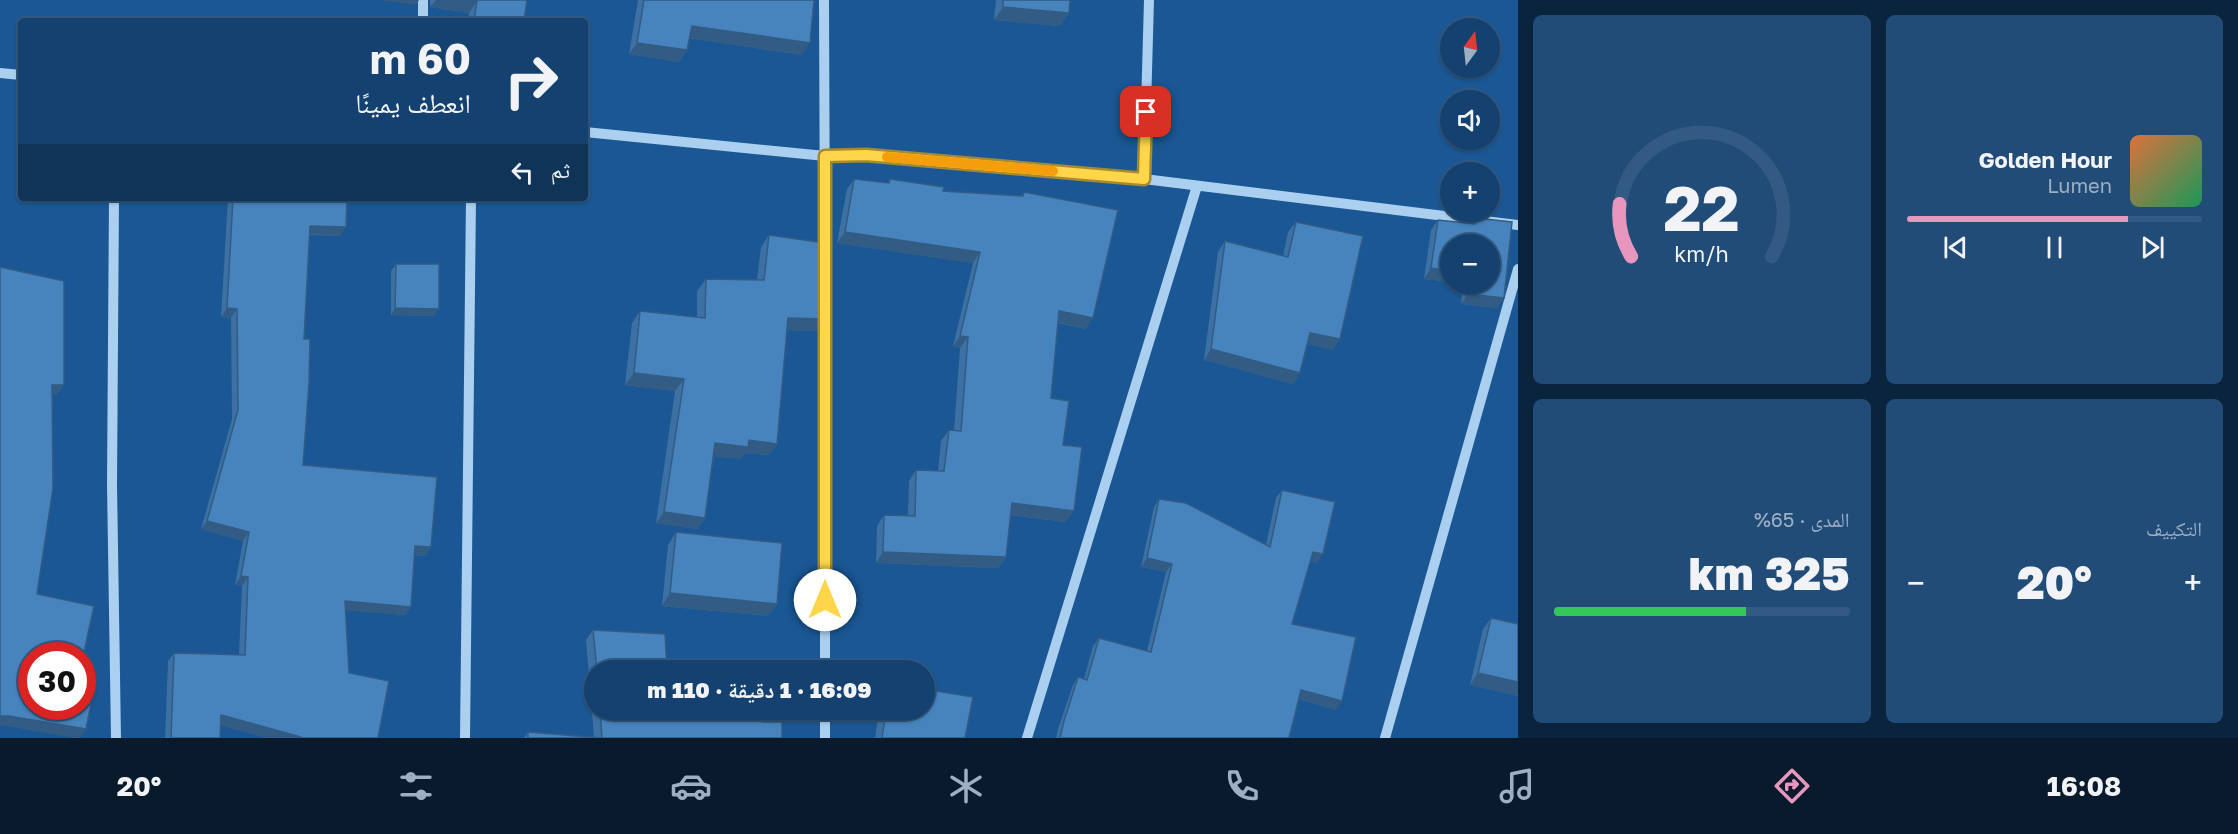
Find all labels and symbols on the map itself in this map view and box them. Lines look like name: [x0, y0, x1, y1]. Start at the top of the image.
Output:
north arrow: [1440, 18, 1500, 78]
pin: [1120, 86, 1171, 137]
position arrow: [793, 568, 857, 632]
speed limit sign: 30: [18, 642, 96, 720]

